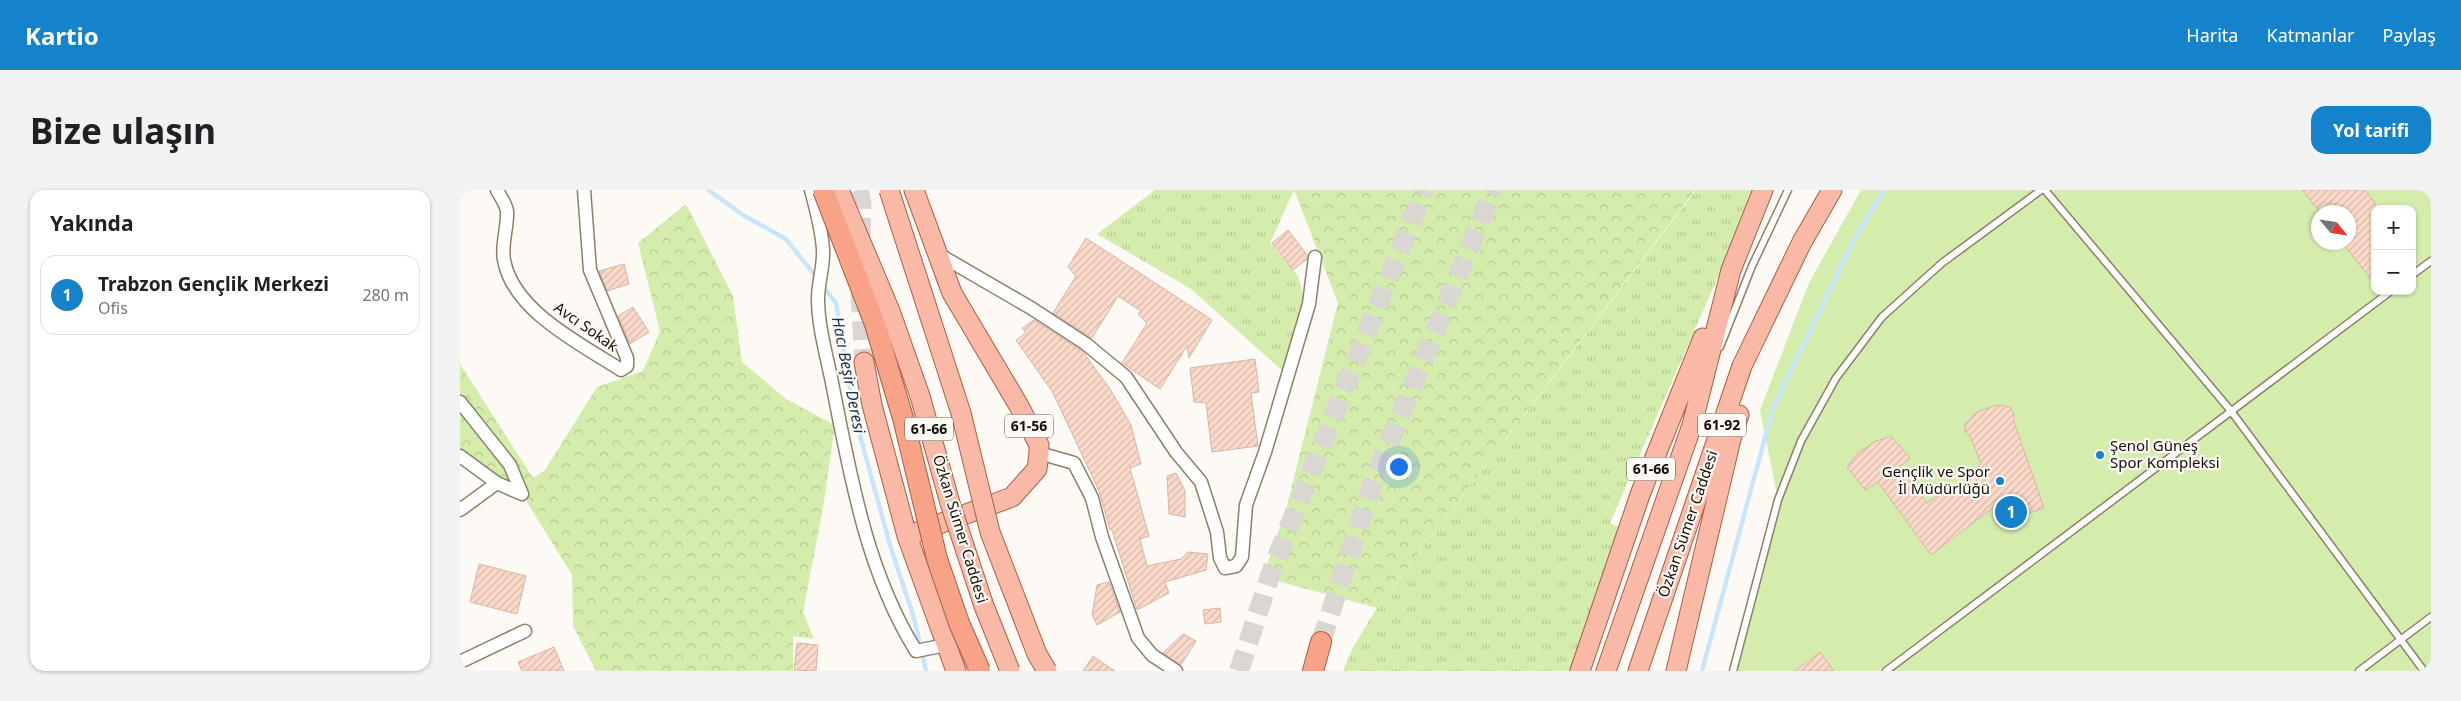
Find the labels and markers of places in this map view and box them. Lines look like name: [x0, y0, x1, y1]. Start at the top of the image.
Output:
place label: Şenol Güneş Spor Kompleksi: [2110, 435, 2220, 472]
marker: Şenol Güneş Spor Kompleksi: [2094, 449, 2106, 461]
place label: Gençlik ve Spor İl Müdürlüğü: [1882, 461, 1990, 498]
marker: Gençlik ve Spor İl Müdürlüğü: [1994, 475, 2006, 487]
pin: 1: [1995, 493, 2027, 531]

